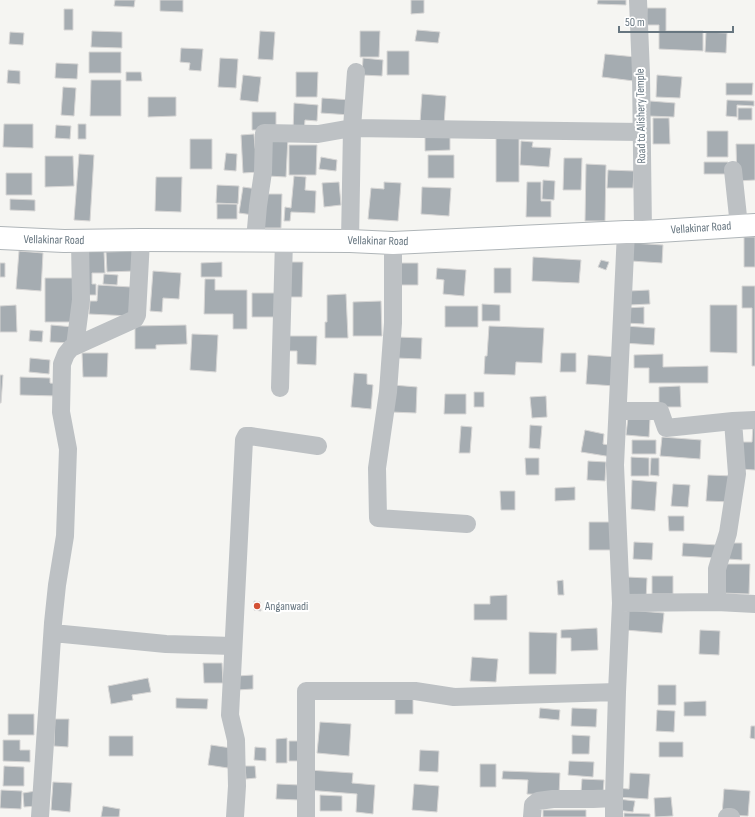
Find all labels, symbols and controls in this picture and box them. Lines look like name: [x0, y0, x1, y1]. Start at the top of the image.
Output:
scale bar: [619, 8, 733, 34]
text: 50 m: [625, 15, 645, 30]
street label: Road to Alishery Temple: [633, 68, 649, 164]
street label: Vellakinar Road: [670, 218, 732, 238]
street label: Vellakinar Road: [23, 232, 85, 248]
street label: Vellakinar Road: [347, 233, 409, 249]
place label: Anganwadi: [264, 599, 308, 614]
marker: Anganwadi: [252, 601, 262, 611]

